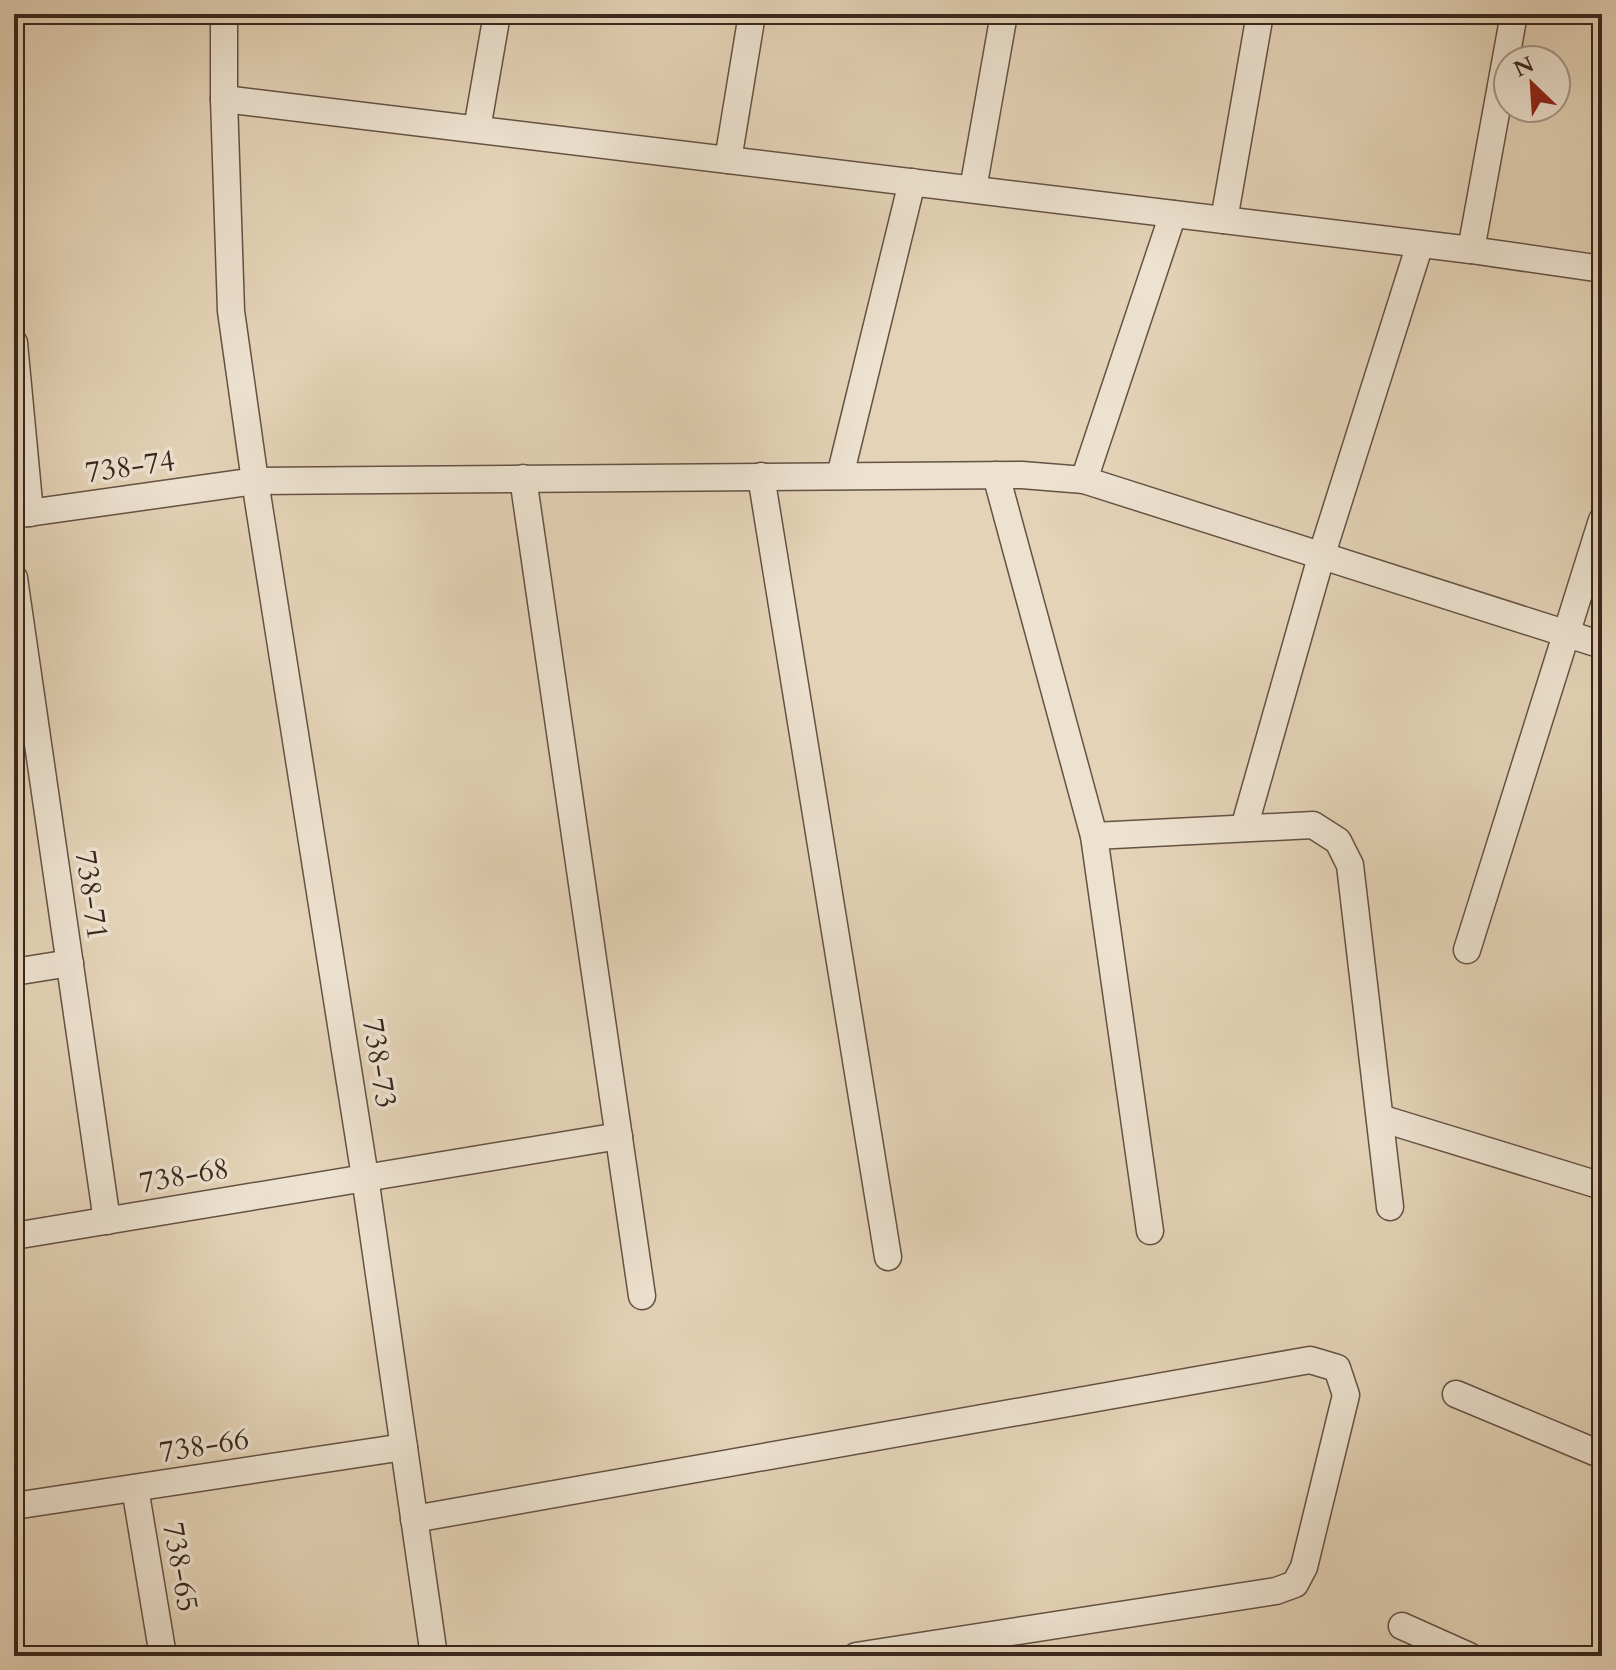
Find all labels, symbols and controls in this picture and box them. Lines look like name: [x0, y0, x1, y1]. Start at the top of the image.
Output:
north arrow: [1492, 44, 1572, 124]
text: N: [1509, 49, 1539, 84]
street label: 738-74: [83, 440, 178, 493]
street label: 738-71: [65, 848, 118, 943]
street label: 738-73: [352, 1015, 407, 1111]
street label: 738-68: [136, 1147, 232, 1204]
street label: 738-66: [156, 1418, 252, 1473]
street label: 738-65: [152, 1519, 209, 1615]

